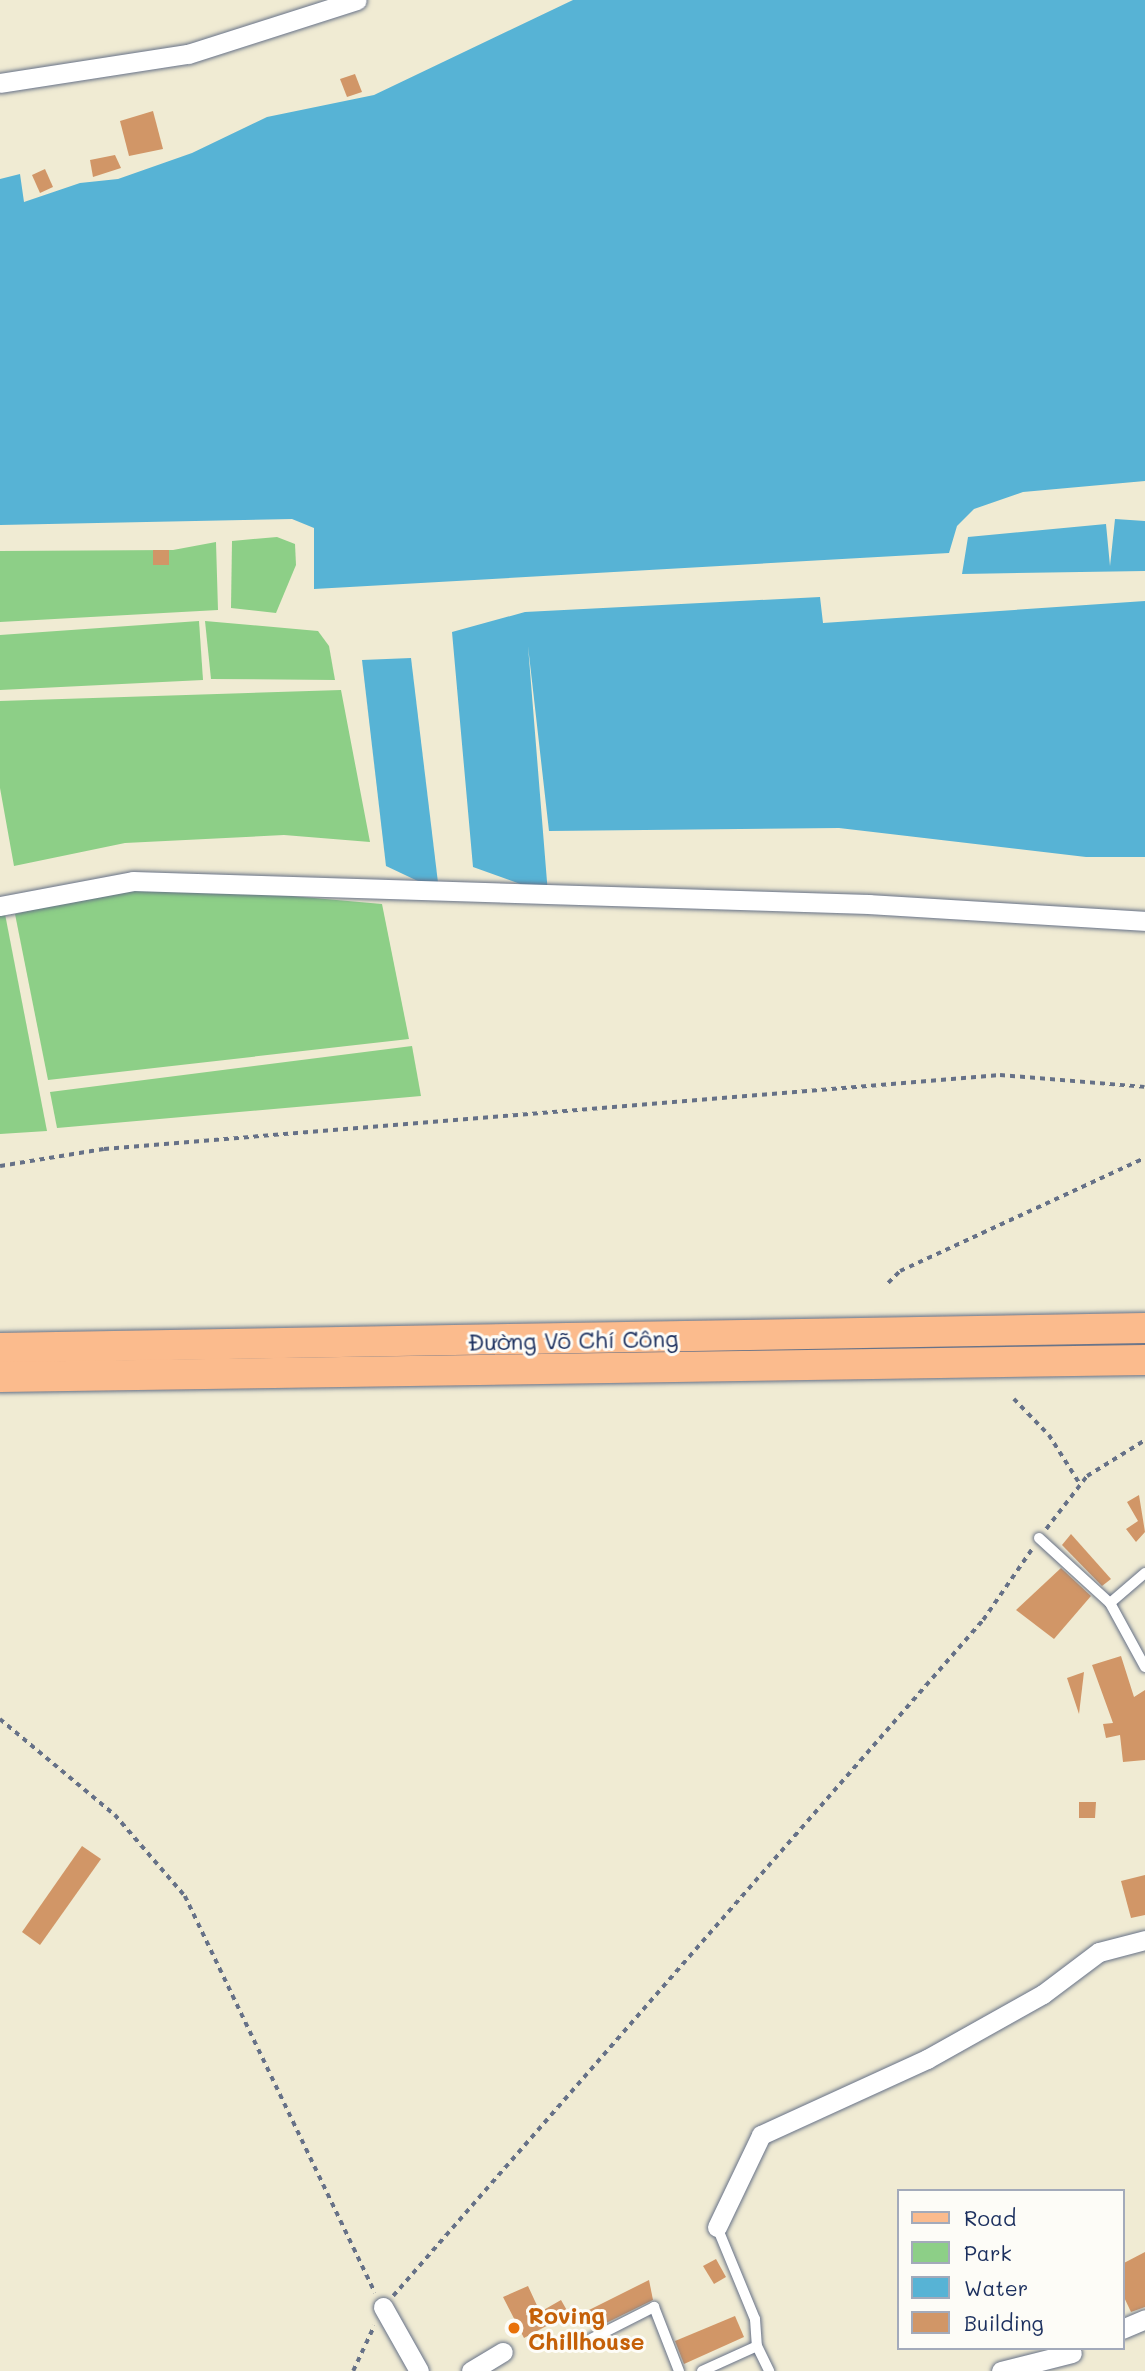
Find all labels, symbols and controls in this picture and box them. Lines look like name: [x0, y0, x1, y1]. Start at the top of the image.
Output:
street label: Đường Võ Chí Công: [467, 1324, 679, 1356]
legend: [897, 2189, 1124, 2350]
text: Road: [964, 2204, 1016, 2231]
text: Park: [964, 2239, 1012, 2266]
text: Water: [964, 2274, 1028, 2301]
place label: Roving Chillhouse: [528, 2301, 644, 2355]
text: Building: [964, 2309, 1044, 2336]
marker: Roving Chillhouse: [506, 2320, 522, 2336]

